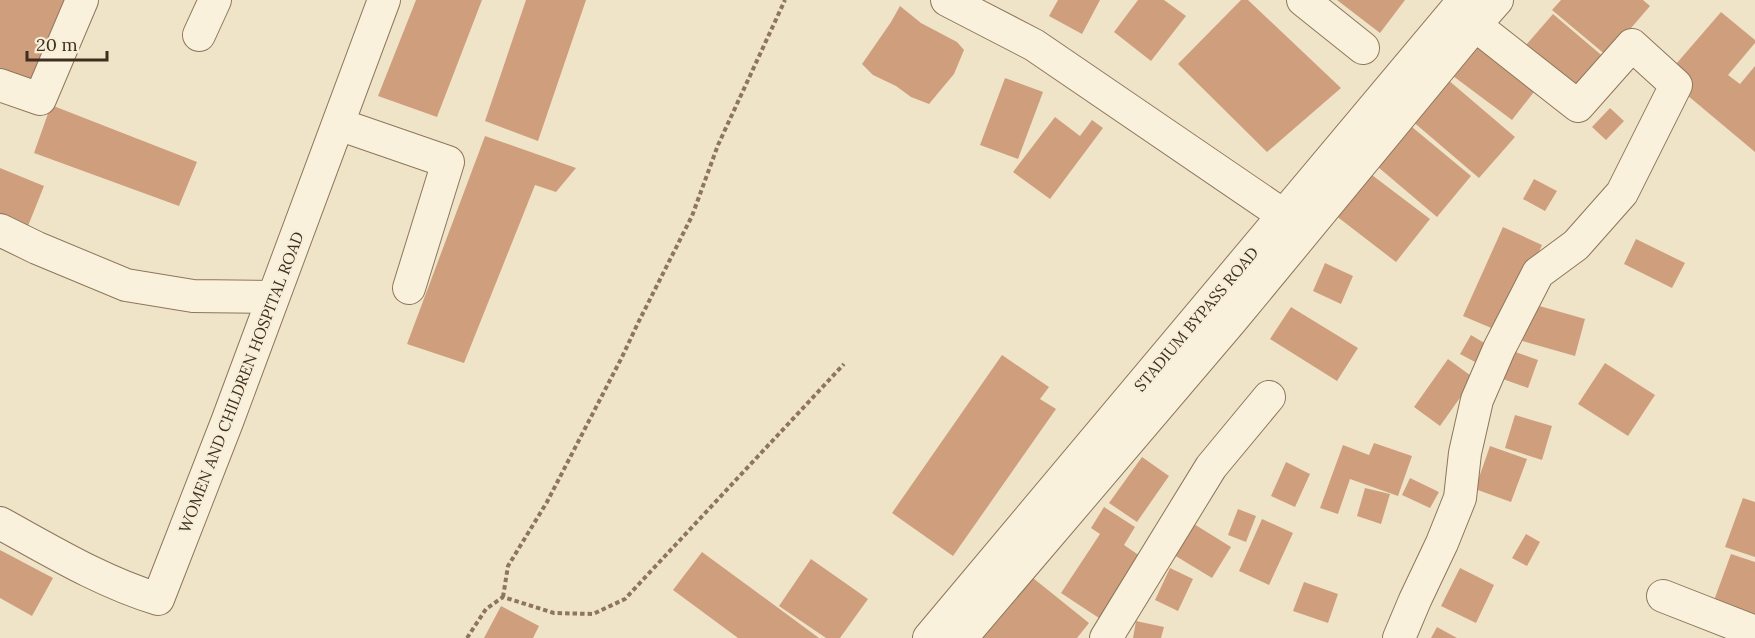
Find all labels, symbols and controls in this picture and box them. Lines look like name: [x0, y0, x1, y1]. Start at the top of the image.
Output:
scale bar: [27, 24, 106, 62]
text: 20 m: [36, 33, 78, 56]
street label: WOMEN AND CHILDREN HOSPITAL ROAD: [174, 229, 308, 535]
street label: STADIUM BYPASS ROAD: [1130, 243, 1262, 395]

